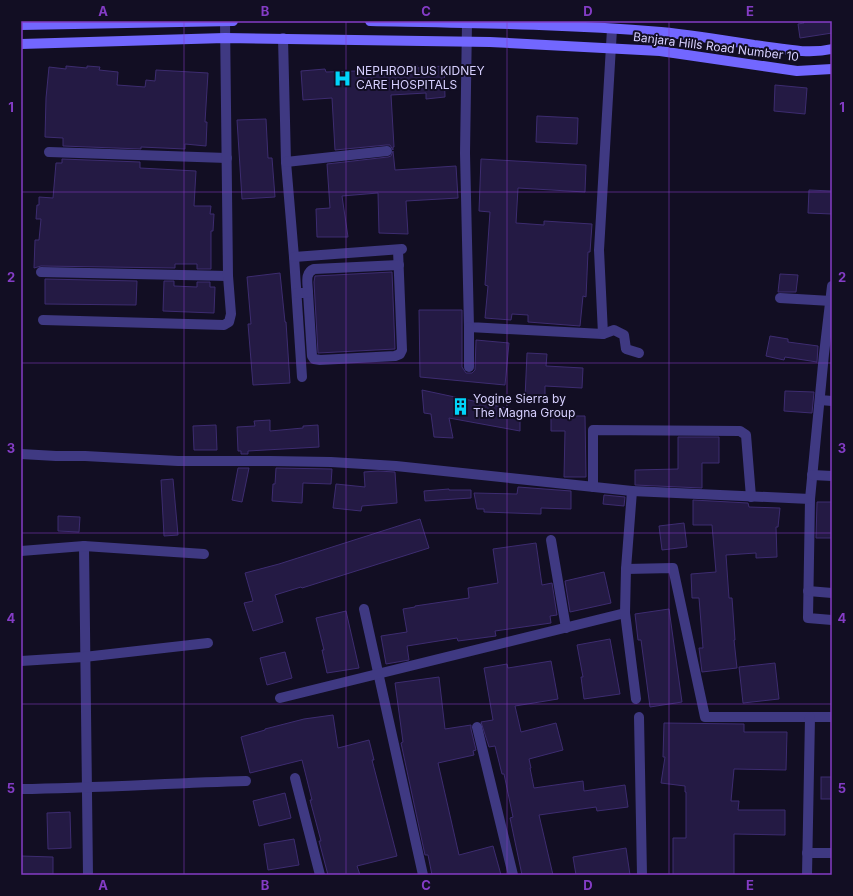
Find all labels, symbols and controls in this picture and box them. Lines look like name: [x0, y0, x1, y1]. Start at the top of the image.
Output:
text: A: [98, 3, 108, 19]
text: B: [261, 3, 270, 19]
text: C: [421, 3, 431, 19]
text: D: [583, 3, 593, 19]
text: E: [746, 3, 754, 19]
street label: Banjara Hills Road Number 10: [632, 29, 800, 64]
place label: NEPHROPLUS KIDNEY CARE HOSPITALS: [356, 63, 485, 92]
hospital icon: NEPHROPLUS KIDNEY CARE HOSPITALS: [333, 68, 353, 88]
text: 1: [8, 99, 14, 115]
text: 1: [839, 99, 845, 115]
text: 2: [7, 269, 15, 285]
text: 2: [838, 269, 846, 285]
place label: Yogine Sierra by The Magna Group: [473, 391, 575, 420]
building icon: Yogine Sierra by The Magna Group: [450, 396, 470, 416]
text: 3: [7, 440, 15, 456]
text: 3: [838, 440, 846, 456]
text: 4: [7, 610, 16, 626]
text: 4: [838, 610, 847, 626]
text: 5: [7, 780, 15, 796]
text: 5: [838, 780, 846, 796]
text: A: [98, 877, 108, 893]
text: B: [261, 877, 270, 893]
text: C: [421, 877, 431, 893]
text: D: [583, 877, 593, 893]
text: E: [746, 877, 754, 893]

